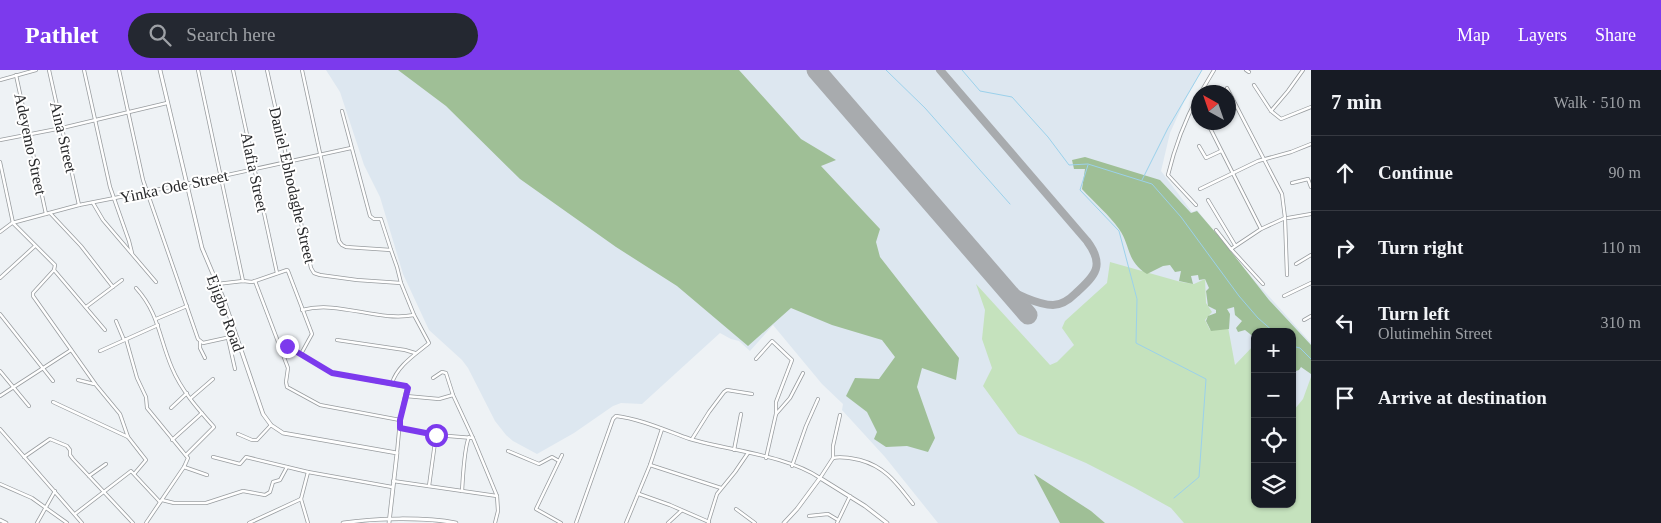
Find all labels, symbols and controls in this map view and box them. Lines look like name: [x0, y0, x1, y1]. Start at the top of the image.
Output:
search box: [128, 13, 478, 58]
icon: search: [146, 21, 174, 49]
text: Pathlet: [25, 22, 98, 48]
text: Search here: [186, 24, 275, 45]
text: Map: [1457, 25, 1490, 45]
text: Layers: [1518, 25, 1567, 45]
text: Share: [1595, 25, 1636, 45]
north arrow: [1191, 85, 1236, 130]
text: 7 min: [1331, 90, 1382, 114]
street label: Adeyemo Street: [10, 92, 50, 197]
text: Walk · 510 m: [1554, 94, 1641, 111]
street label: Aina Street: [47, 100, 80, 175]
street label: Daniel Ebhodaghe Street: [265, 105, 319, 266]
street label: Alafia Street: [238, 131, 271, 214]
icon: ahead: [1331, 159, 1359, 187]
text: Continue: [1378, 162, 1453, 183]
text: 90 m: [1609, 164, 1641, 181]
street label: Yinka Ode Street: [118, 167, 230, 206]
icon: right: [1331, 234, 1359, 262]
text: Turn right: [1378, 237, 1463, 258]
text: 110 m: [1601, 239, 1641, 256]
street label: Ejigbo Road: [203, 272, 247, 354]
text: Turn left: [1378, 303, 1450, 324]
icon: left: [1331, 309, 1359, 337]
text: 310 m: [1601, 314, 1641, 331]
text: Olutimehin Street: [1378, 325, 1492, 342]
map controls: [1251, 328, 1296, 508]
button: +: [1251, 328, 1296, 373]
route end: [276, 335, 299, 358]
button: −: [1251, 373, 1296, 418]
icon: arrive: [1331, 384, 1359, 412]
text: Arrive at destination: [1378, 387, 1547, 408]
button: locate: [1251, 418, 1296, 463]
route start: [425, 424, 448, 447]
button: layers: [1251, 463, 1296, 508]

